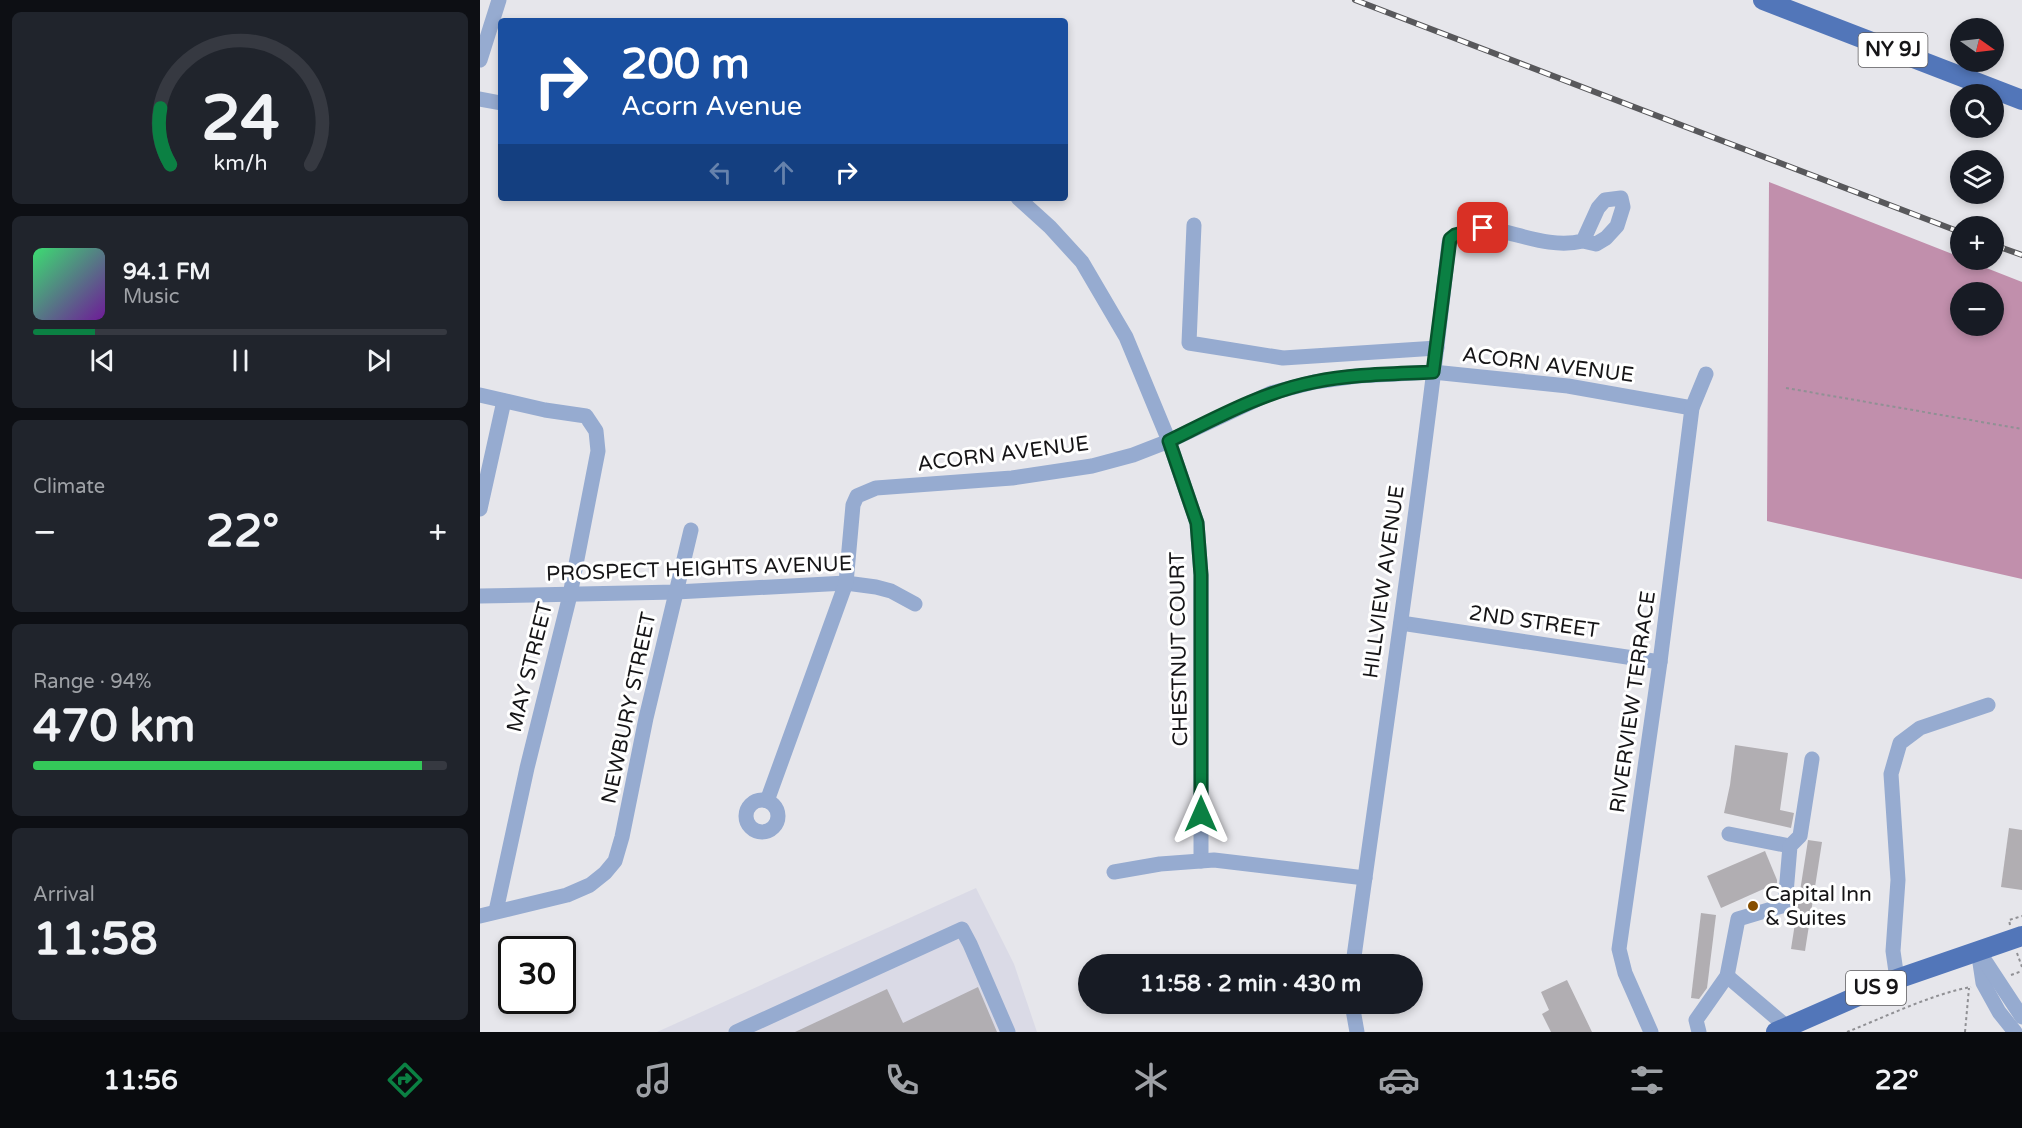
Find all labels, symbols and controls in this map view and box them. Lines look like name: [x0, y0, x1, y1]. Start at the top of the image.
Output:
north arrow: [1950, 18, 2004, 72]
map controls: [1950, 18, 2004, 336]
road number: NY 9J: [1858, 33, 1928, 67]
text: 200 m: [621, 39, 750, 90]
icon: right: [522, 42, 600, 120]
text: 24: [201, 82, 279, 157]
button: search: [1950, 84, 2004, 138]
text: Acorn Avenue: [621, 90, 802, 123]
text: km/h: [213, 150, 267, 176]
button: layers: [1950, 150, 2004, 204]
icon: left: [704, 156, 737, 189]
icon: ahead: [767, 156, 800, 189]
icon: right: [830, 156, 863, 189]
pin: [1457, 202, 1508, 253]
icon: arrive: [1466, 211, 1499, 244]
button: +: [1950, 216, 2004, 270]
text: 94.1 FM: [123, 259, 211, 285]
button: −: [1950, 282, 2004, 336]
text: Music: [123, 285, 179, 309]
street label: ACORN AVENUE: [1461, 342, 1635, 388]
icon: previous: [86, 344, 119, 377]
icon: pause: [224, 344, 257, 377]
icon: next: [362, 344, 395, 377]
street label: ACORN AVENUE: [916, 431, 1090, 477]
text: Climate: [33, 475, 105, 499]
street label: HILLVIEW AVENUE: [1358, 484, 1410, 680]
text: 22°: [206, 505, 279, 559]
text: −: [33, 513, 57, 552]
text: +: [428, 513, 447, 552]
street label: PROSPECT HEIGHTS AVENUE: [545, 551, 853, 587]
street label: CHESTNUT COURT: [1165, 551, 1193, 747]
street label: RIVERVIEW TERRACE: [1605, 589, 1661, 815]
street label: MAY STREET: [502, 599, 558, 735]
street label: 2ND STREET: [1468, 601, 1601, 644]
street label: NEWBURY STREET: [596, 610, 662, 806]
text: Range · 94%: [33, 670, 152, 694]
text: 470 km: [33, 700, 195, 754]
position arrow: [1169, 782, 1233, 846]
place label: Capital Inn & Suites: [1765, 882, 1872, 931]
text: Arrival: [33, 883, 95, 907]
marker: Capital Inn & Suites: [1746, 899, 1760, 913]
text: 11:58: [33, 913, 158, 967]
speed limit sign: 30: [498, 936, 576, 1014]
text: 11:58 · 2 min · 430 m: [1140, 971, 1361, 997]
road number: US 9: [1846, 971, 1906, 1005]
icon: directions: [384, 1059, 426, 1101]
icon: music: [633, 1059, 675, 1101]
icon: phone: [881, 1059, 923, 1101]
icon: climate: [1130, 1059, 1172, 1101]
icon: car: [1378, 1059, 1420, 1101]
icon: filters: [1626, 1059, 1668, 1101]
text: 11:56: [103, 1064, 178, 1097]
text: 22°: [1875, 1064, 1919, 1097]

